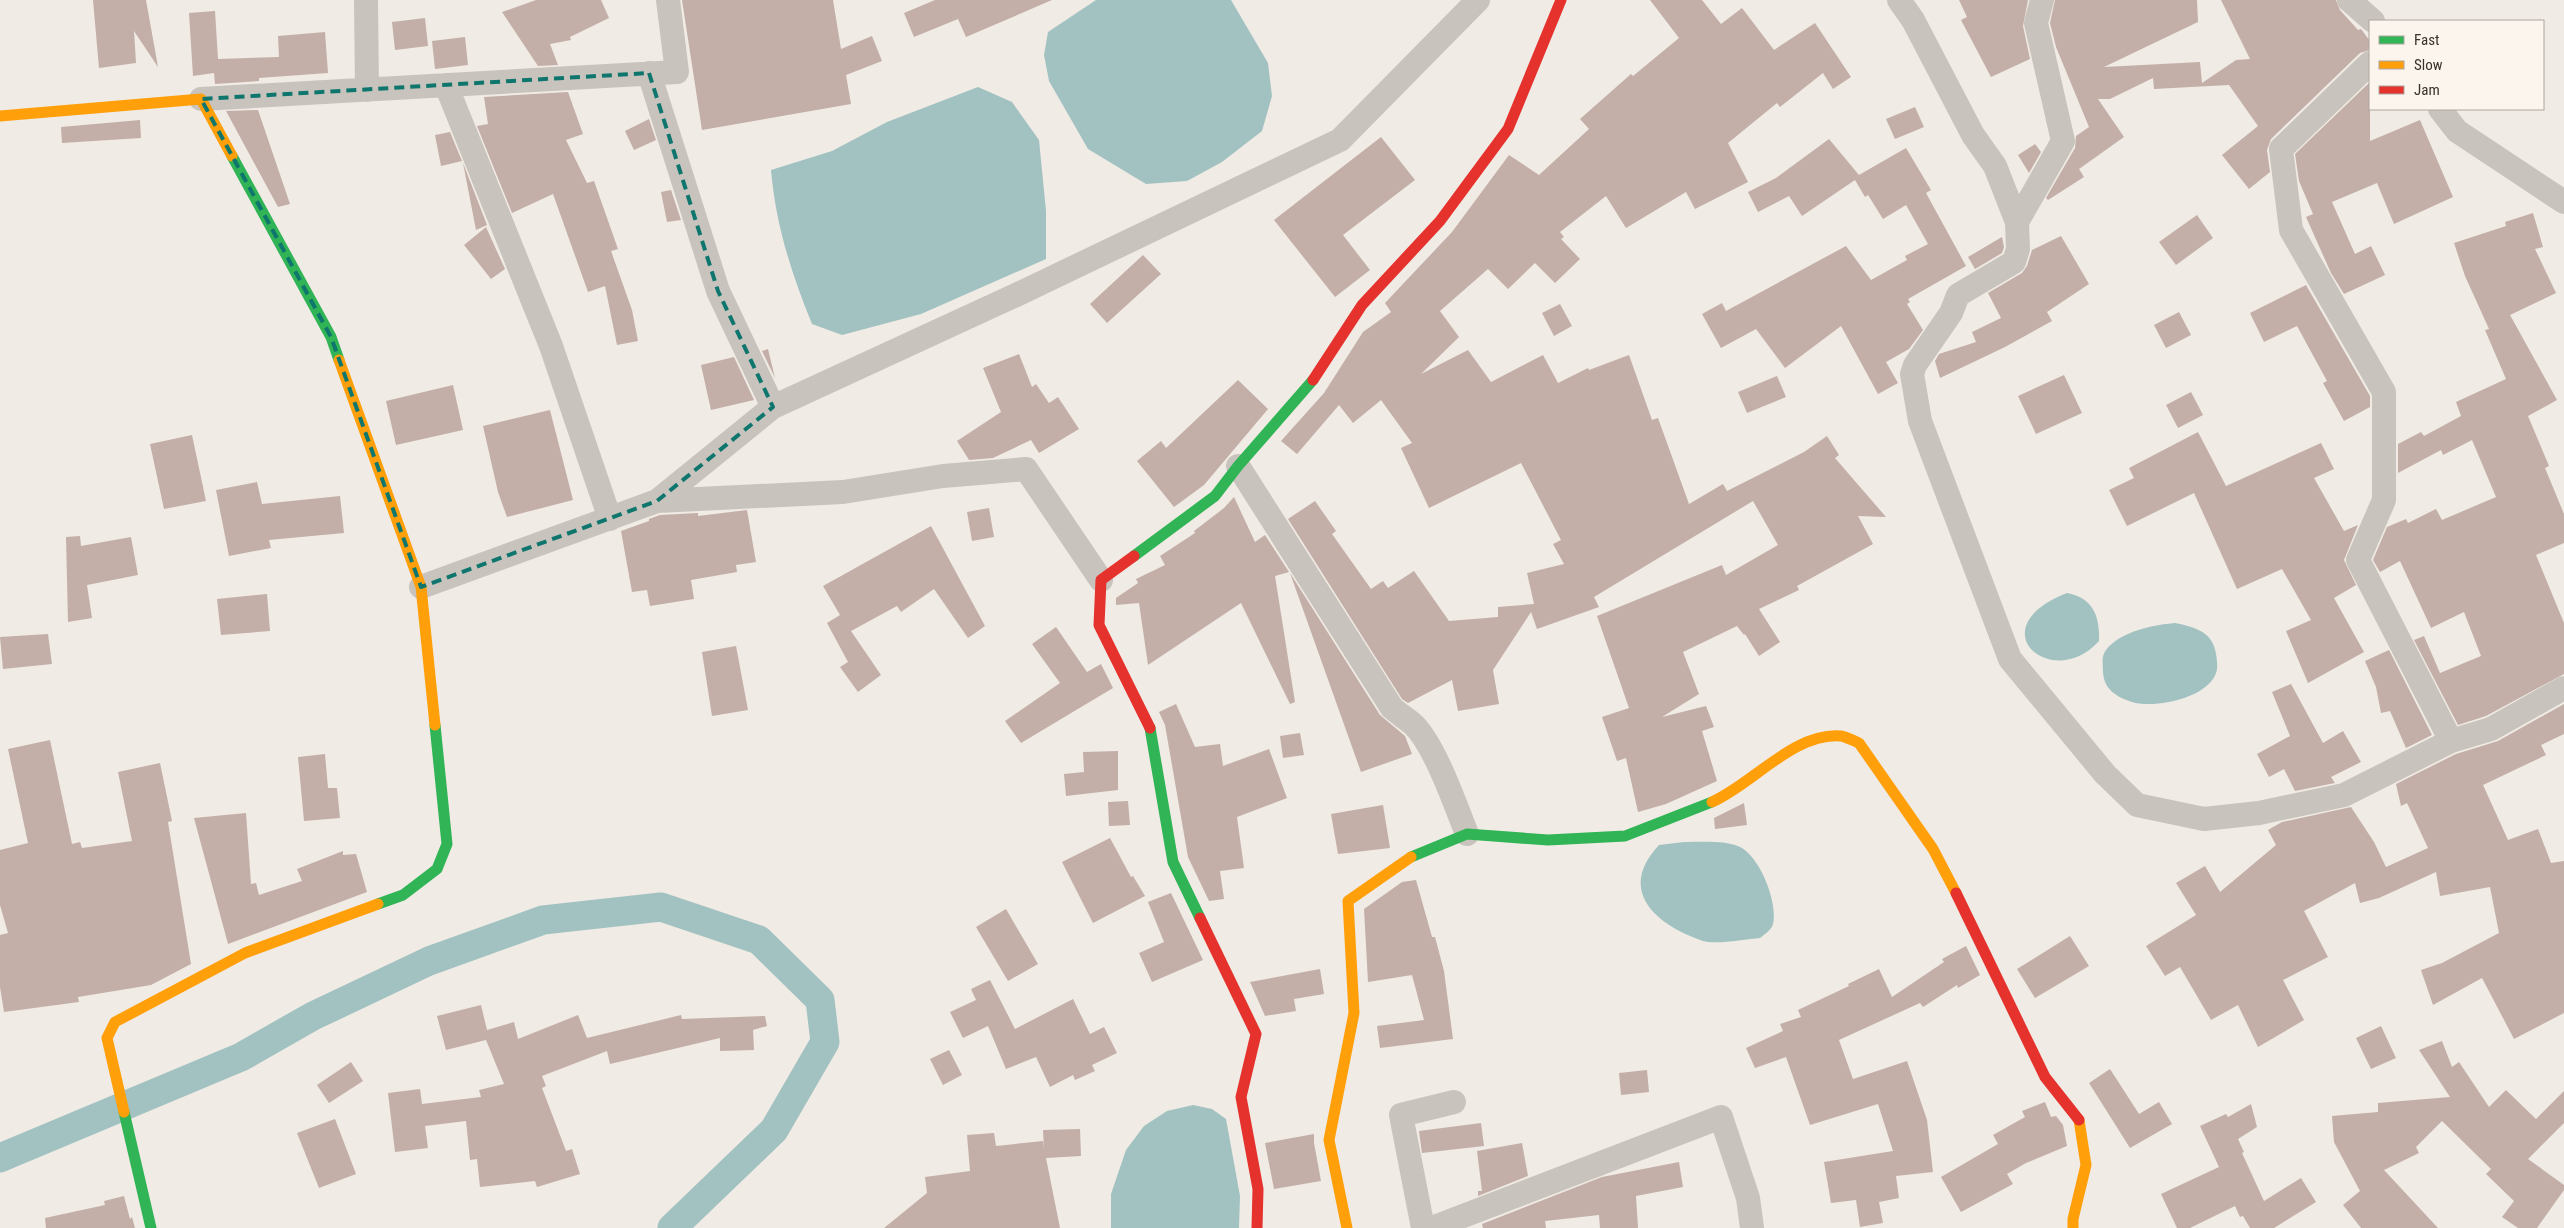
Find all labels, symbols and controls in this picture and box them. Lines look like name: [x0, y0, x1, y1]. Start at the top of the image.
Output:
legend: [2369, 20, 2544, 110]
text: Fast: [2414, 31, 2439, 49]
text: Slow: [2414, 56, 2443, 74]
text: Jam: [2414, 81, 2440, 99]

